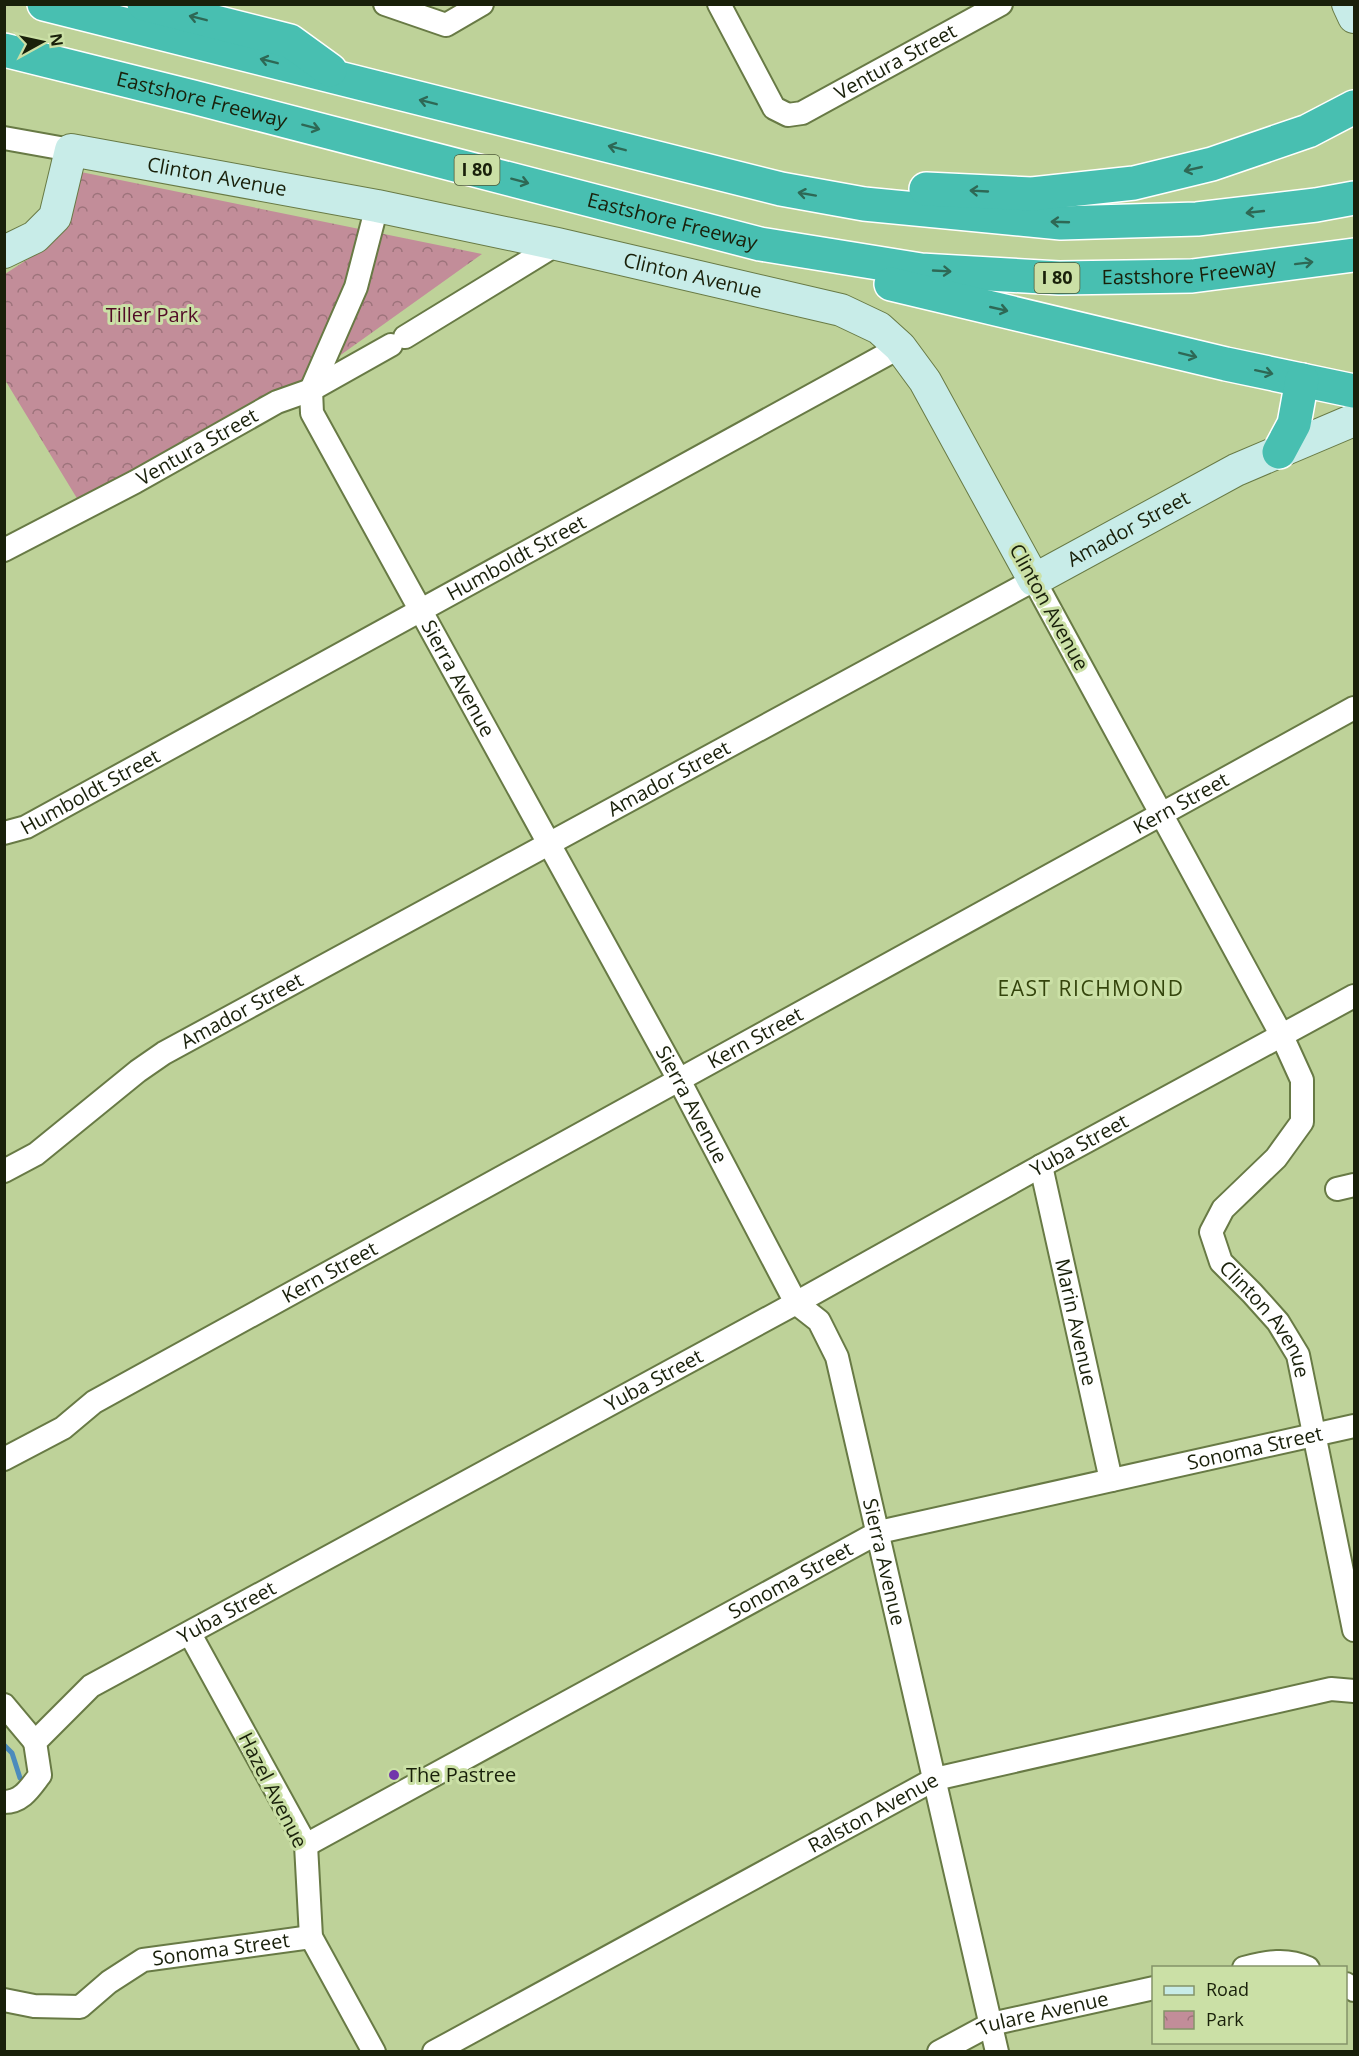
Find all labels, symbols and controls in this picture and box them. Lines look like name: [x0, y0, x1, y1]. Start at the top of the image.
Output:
one-way arrow: [189, 11, 208, 23]
north arrow: [12, 12, 72, 72]
street label: Ventura Street: [829, 17, 961, 106]
text: N: [45, 32, 69, 48]
one-way arrow: [259, 55, 278, 67]
street label: Eastshore Freeway: [114, 65, 291, 134]
one-way arrow: [419, 95, 438, 107]
one-way arrow: [301, 122, 320, 133]
one-way arrow: [608, 142, 627, 154]
street label: Clinton Avenue: [145, 150, 289, 202]
road number: I 80: [454, 155, 500, 185]
one-way arrow: [1183, 164, 1203, 175]
one-way arrow: [510, 176, 529, 188]
street label: Eastshore Freeway: [584, 186, 762, 256]
one-way arrow: [969, 186, 989, 197]
one-way arrow: [797, 188, 817, 199]
one-way arrow: [1246, 207, 1265, 218]
one-way arrow: [1051, 216, 1071, 228]
street label: Clinton Avenue: [621, 246, 765, 304]
street label: Eastshore Freeway: [1101, 251, 1279, 290]
one-way arrow: [1294, 257, 1314, 268]
road number: I 80: [1034, 263, 1080, 293]
one-way arrow: [932, 266, 952, 277]
park label: Tiller Park: [106, 301, 199, 328]
one-way arrow: [989, 304, 1008, 316]
one-way arrow: [1178, 349, 1197, 361]
one-way arrow: [1254, 367, 1273, 378]
street label: Ventura Street: [131, 402, 263, 491]
street label: Amador Street: [1062, 484, 1194, 573]
street label: Humboldt Street: [441, 508, 590, 607]
street label: Clinton Avenue: [1003, 538, 1095, 675]
street label: Sierra Avenue: [415, 615, 502, 741]
street label: Amador Street: [602, 734, 735, 822]
street label: Humboldt Street: [15, 742, 165, 841]
street label: Kern Street: [1128, 766, 1233, 840]
street label: Amador Street: [176, 966, 308, 1055]
district label: EAST RICHMOND: [998, 974, 1184, 1002]
street label: Kern Street: [702, 1000, 808, 1075]
street label: Sierra Avenue: [650, 1041, 734, 1168]
street label: Yuba Street: [1025, 1107, 1133, 1183]
street label: Kern Street: [277, 1235, 382, 1309]
street label: Clinton Avenue: [1214, 1254, 1316, 1380]
street label: Marin Avenue: [1049, 1256, 1104, 1388]
street label: Yuba Street: [600, 1342, 707, 1417]
street label: Sonoma Street: [1184, 1419, 1325, 1476]
street label: Sierra Avenue: [857, 1496, 912, 1628]
street label: Sonoma Street: [723, 1535, 857, 1625]
street label: Yuba Street: [173, 1574, 280, 1649]
street label: Hazel Avenue: [233, 1727, 314, 1852]
place label: The Pastree: [406, 1761, 516, 1788]
street label: Ralston Avenue: [803, 1766, 943, 1859]
marker: The Pastree: [387, 1768, 401, 1782]
street label: Sonoma Street: [151, 1926, 291, 1972]
legend: [1152, 1966, 1347, 2044]
text: Road: [1206, 1977, 1249, 2001]
street label: Tulare Avenue: [972, 1984, 1111, 2042]
text: Park: [1206, 2007, 1244, 2031]

